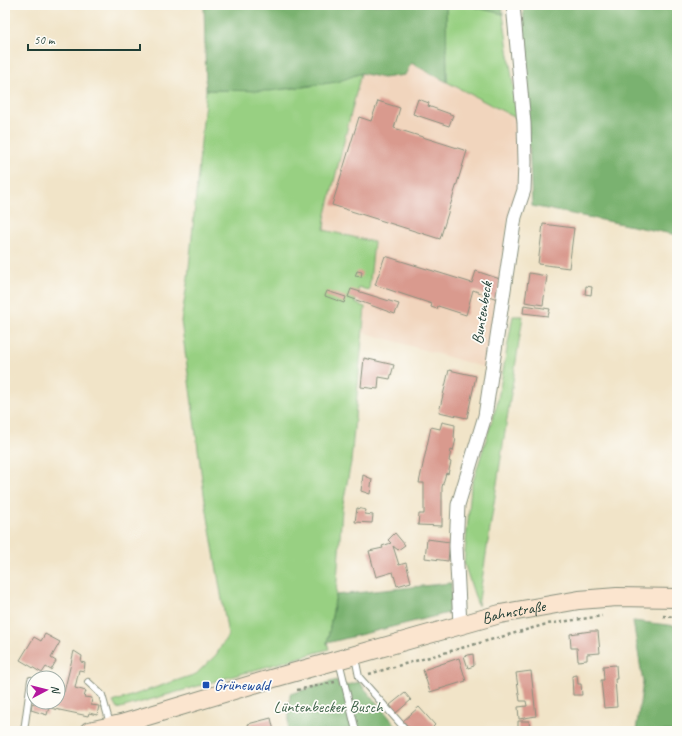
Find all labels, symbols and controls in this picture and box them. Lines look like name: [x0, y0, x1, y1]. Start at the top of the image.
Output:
scale bar: [28, 26, 140, 52]
text: 50 m: [34, 32, 56, 48]
street label: Buntenbeck: [467, 279, 497, 346]
street label: Bahnstraße: [479, 596, 549, 629]
north arrow: [26, 670, 66, 710]
place label: Grünewald: [214, 675, 272, 695]
marker: Grünewald: [201, 680, 211, 690]
text: N: [49, 685, 64, 695]
park label: Lüntenbecker Busch: [273, 697, 384, 717]

